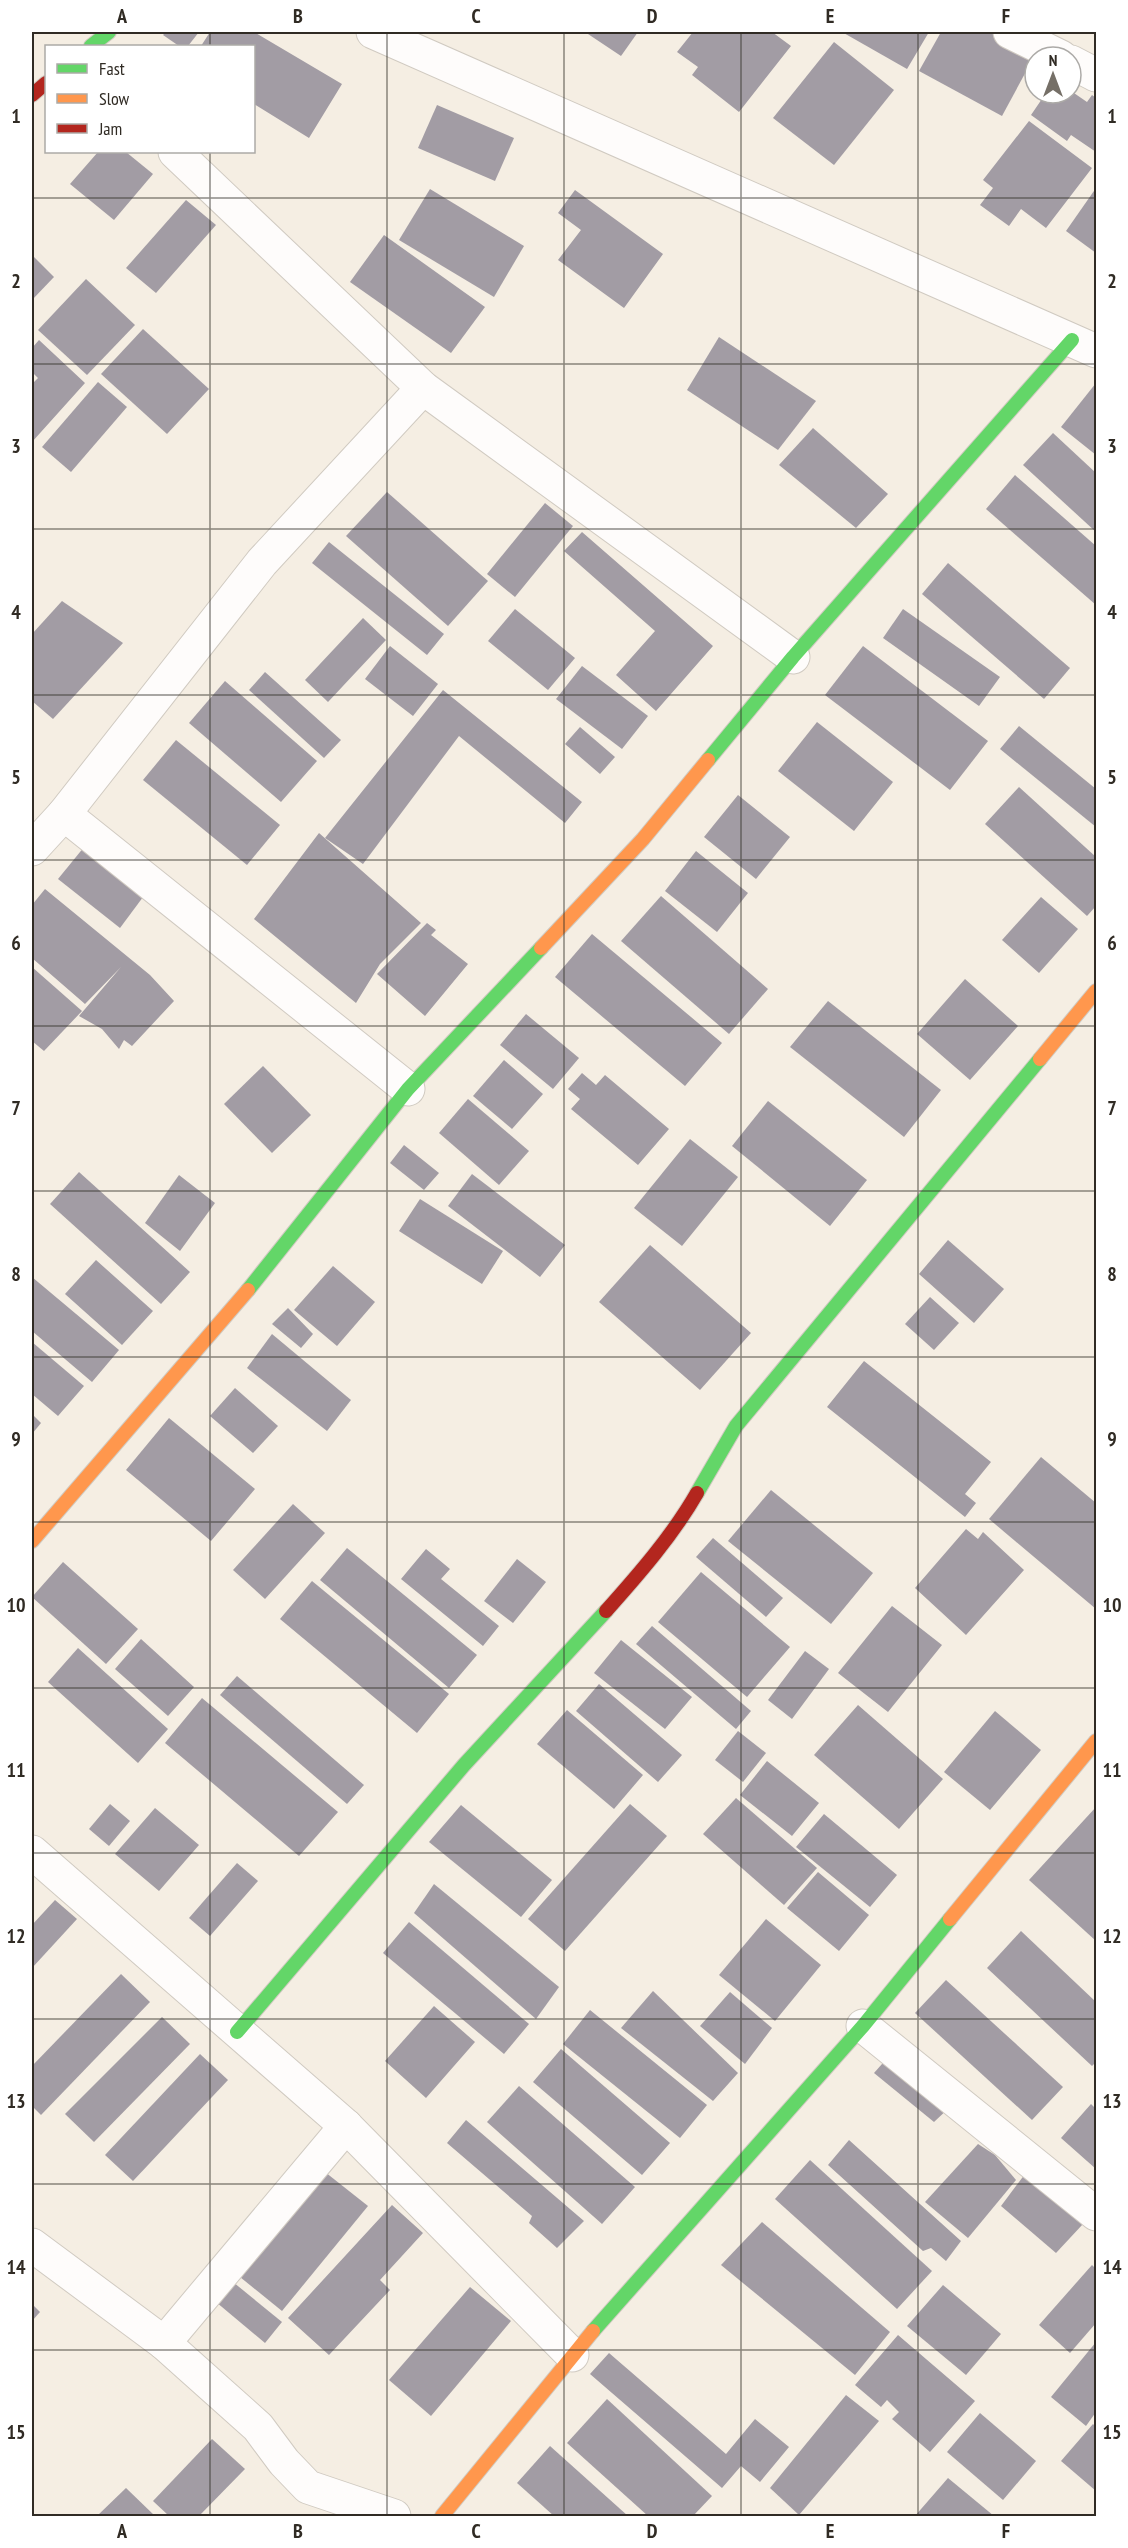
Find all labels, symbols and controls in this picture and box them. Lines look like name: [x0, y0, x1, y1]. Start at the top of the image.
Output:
text: A: [116, 3, 128, 29]
text: B: [293, 3, 303, 29]
text: C: [471, 3, 481, 29]
text: D: [647, 3, 658, 29]
text: E: [826, 3, 834, 29]
text: F: [1002, 3, 1010, 29]
legend: [45, 45, 255, 153]
north arrow: [1023, 45, 1083, 105]
text: N: [1049, 50, 1057, 70]
text: Fast: [99, 57, 125, 80]
text: Slow: [99, 87, 130, 110]
text: 1: [11, 103, 21, 129]
text: 1: [1107, 103, 1117, 129]
text: Jam: [98, 117, 122, 140]
text: 2: [11, 268, 21, 294]
text: 2: [1107, 268, 1117, 294]
text: 3: [11, 433, 21, 459]
text: 3: [1107, 433, 1117, 459]
text: 4: [11, 599, 21, 625]
text: 4: [1107, 599, 1117, 625]
text: 5: [11, 764, 21, 790]
text: 5: [1107, 764, 1117, 790]
text: 6: [11, 930, 21, 956]
text: 6: [1107, 930, 1117, 956]
text: 7: [11, 1095, 21, 1121]
text: 7: [1107, 1095, 1117, 1121]
text: 8: [11, 1261, 21, 1287]
text: 8: [1107, 1261, 1117, 1287]
text: 9: [11, 1426, 21, 1452]
text: 9: [1107, 1426, 1117, 1452]
text: 10: [6, 1592, 26, 1618]
text: 10: [1102, 1592, 1122, 1618]
text: 11: [6, 1757, 26, 1783]
text: 11: [1102, 1757, 1122, 1783]
text: 12: [6, 1923, 26, 1949]
text: 12: [1102, 1923, 1122, 1949]
text: 13: [6, 2088, 26, 2114]
text: 13: [1102, 2088, 1122, 2114]
text: 14: [6, 2254, 26, 2280]
text: 14: [1102, 2254, 1122, 2280]
text: 15: [6, 2419, 26, 2445]
text: 15: [1102, 2419, 1122, 2445]
text: A: [116, 2518, 128, 2544]
text: B: [293, 2518, 303, 2544]
text: C: [471, 2518, 481, 2544]
text: D: [647, 2518, 658, 2544]
text: E: [826, 2518, 834, 2544]
text: F: [1002, 2518, 1010, 2544]

